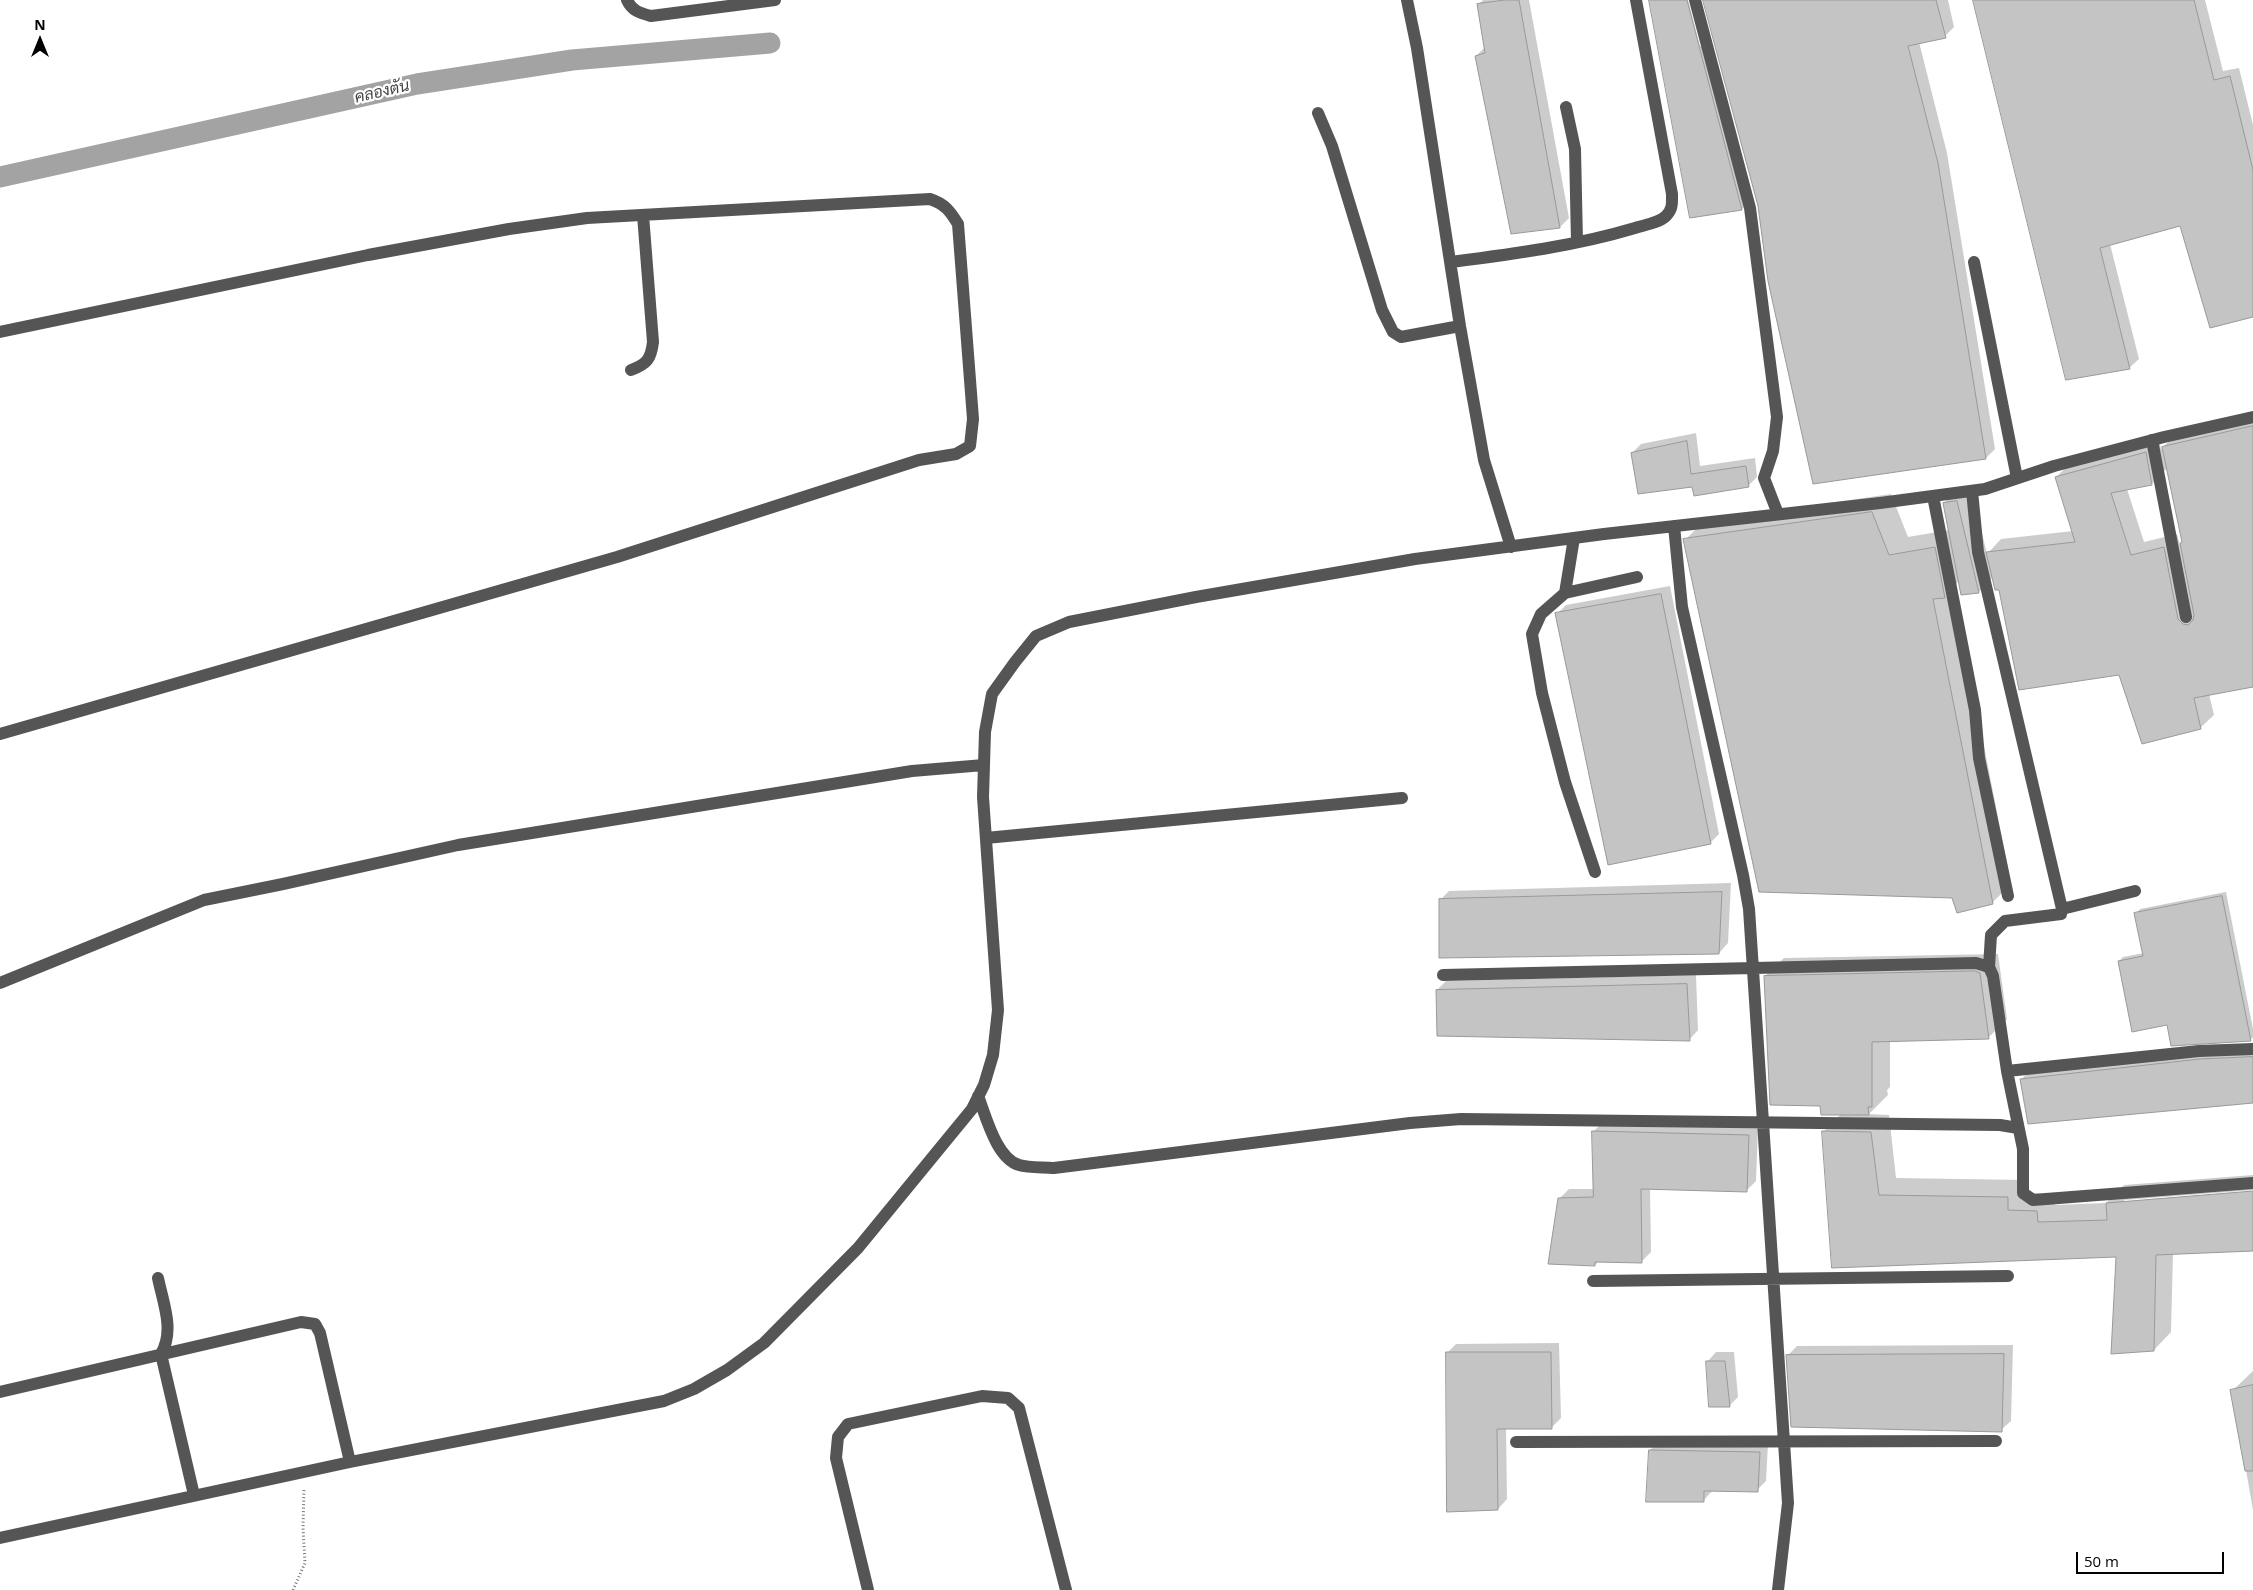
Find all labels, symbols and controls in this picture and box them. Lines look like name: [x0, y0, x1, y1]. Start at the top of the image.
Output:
north arrow: [15, 15, 65, 65]
text: N: [34, 15, 46, 34]
water label: คลองตัน: [353, 76, 411, 108]
scale bar: [2078, 1542, 2226, 1574]
text: 50 m: [2084, 1551, 2119, 1571]

